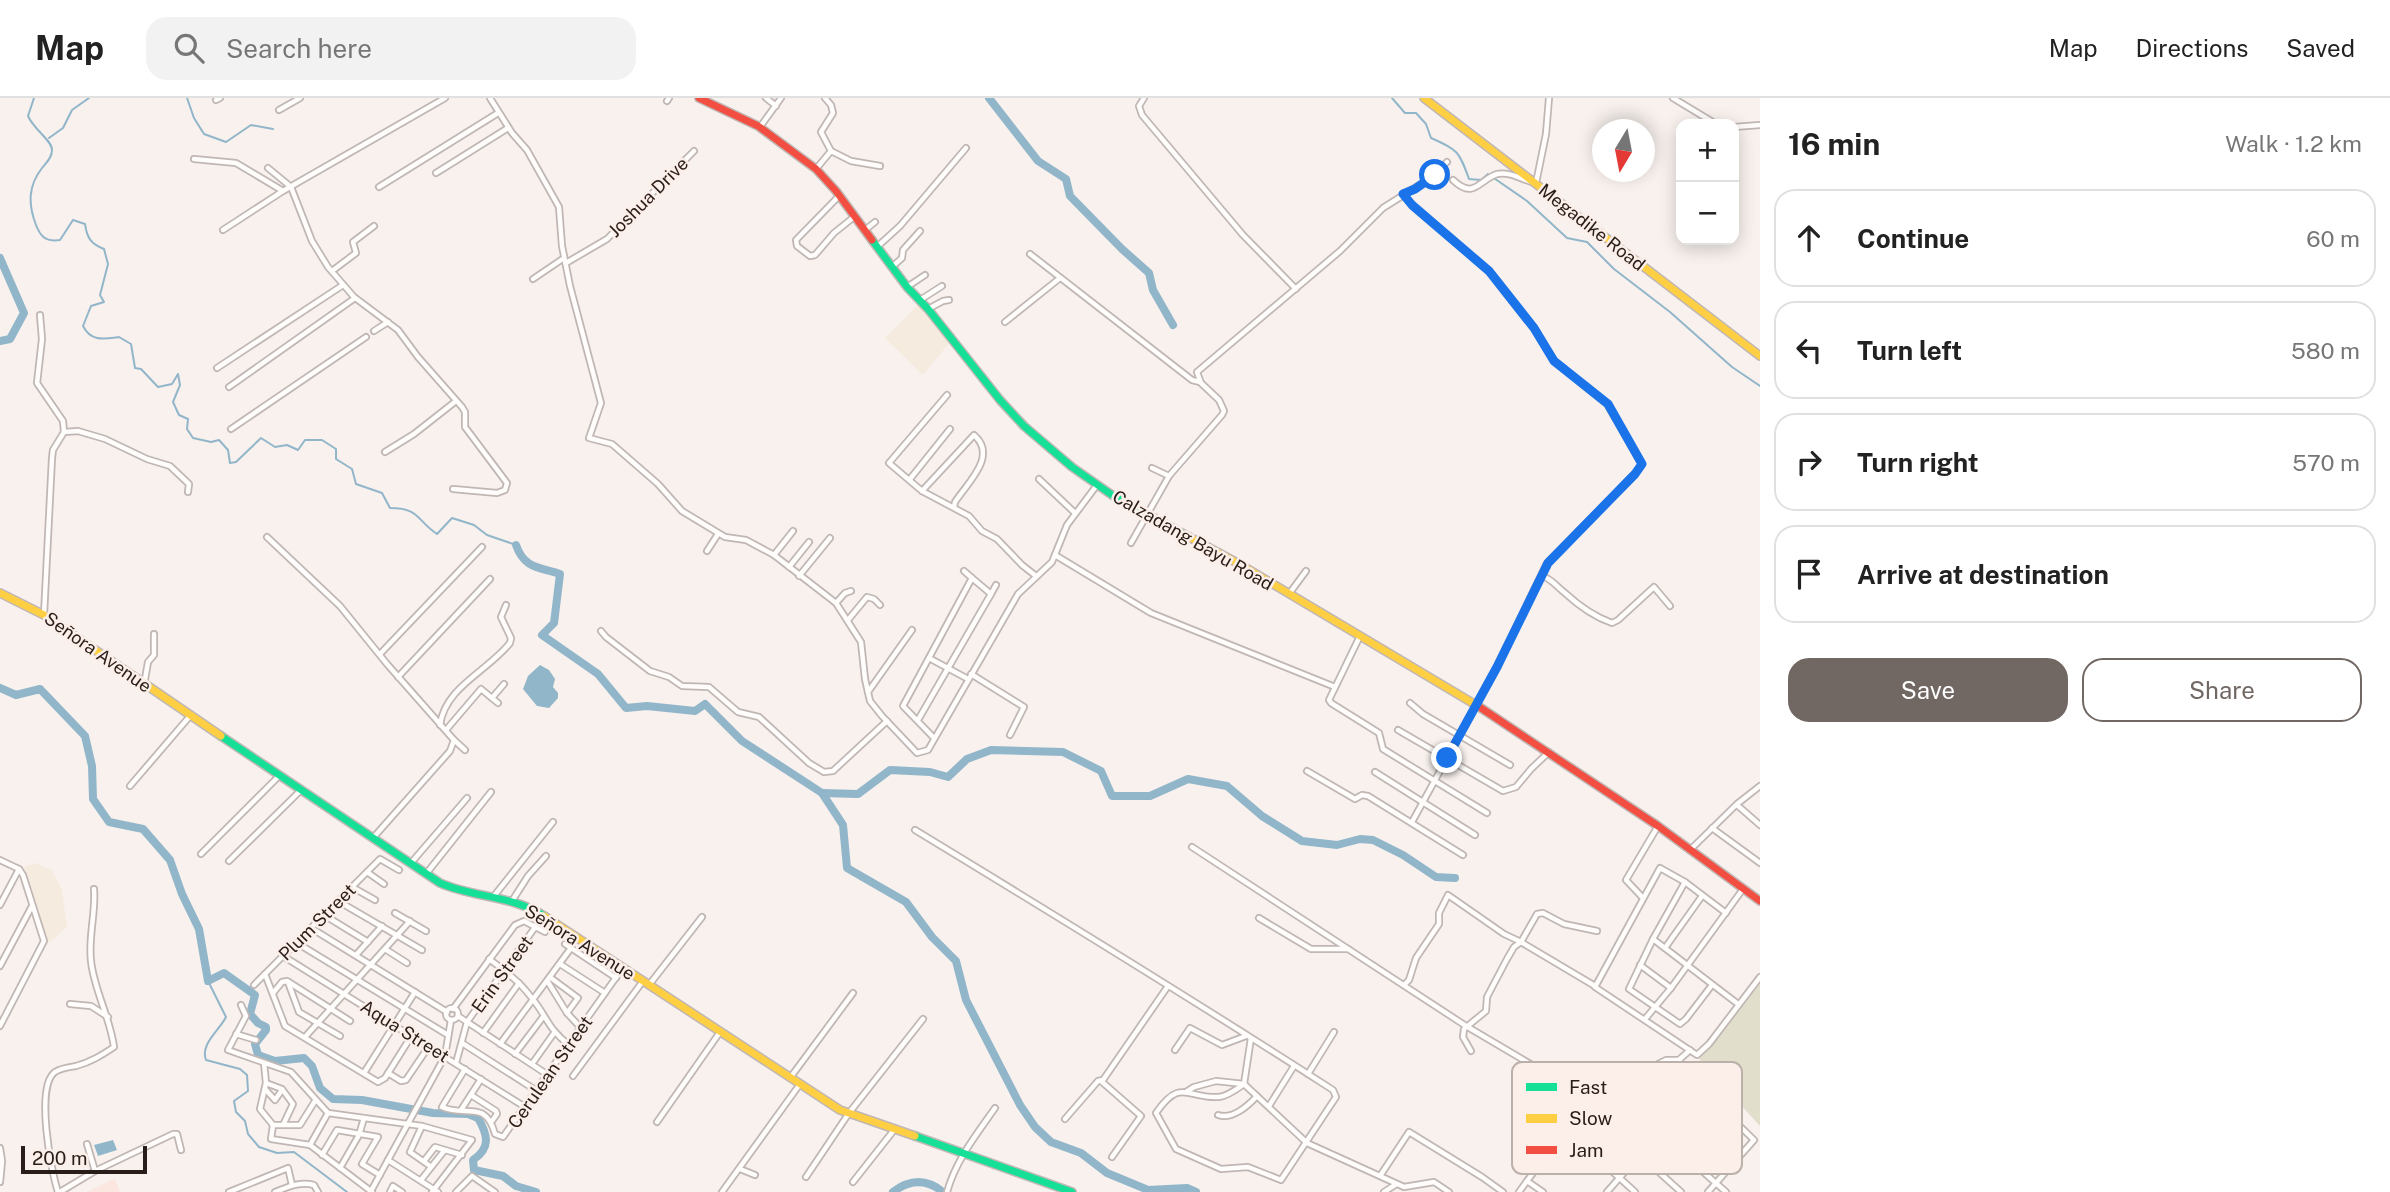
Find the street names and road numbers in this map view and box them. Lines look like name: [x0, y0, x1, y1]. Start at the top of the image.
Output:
street label: Joshua Drive: [604, 153, 692, 241]
street label: Megadike Road: [1535, 179, 1649, 275]
street label: Calzadang Bayu Road: [1109, 485, 1277, 595]
street label: Señora Avenue: [40, 607, 156, 697]
street label: Plum Street: [274, 879, 360, 965]
street label: Señora Avenue: [521, 900, 639, 984]
street label: Erin Street: [467, 931, 537, 1017]
street label: Aqua Street: [357, 995, 453, 1067]
street label: Cerulean Street: [503, 1012, 597, 1132]

